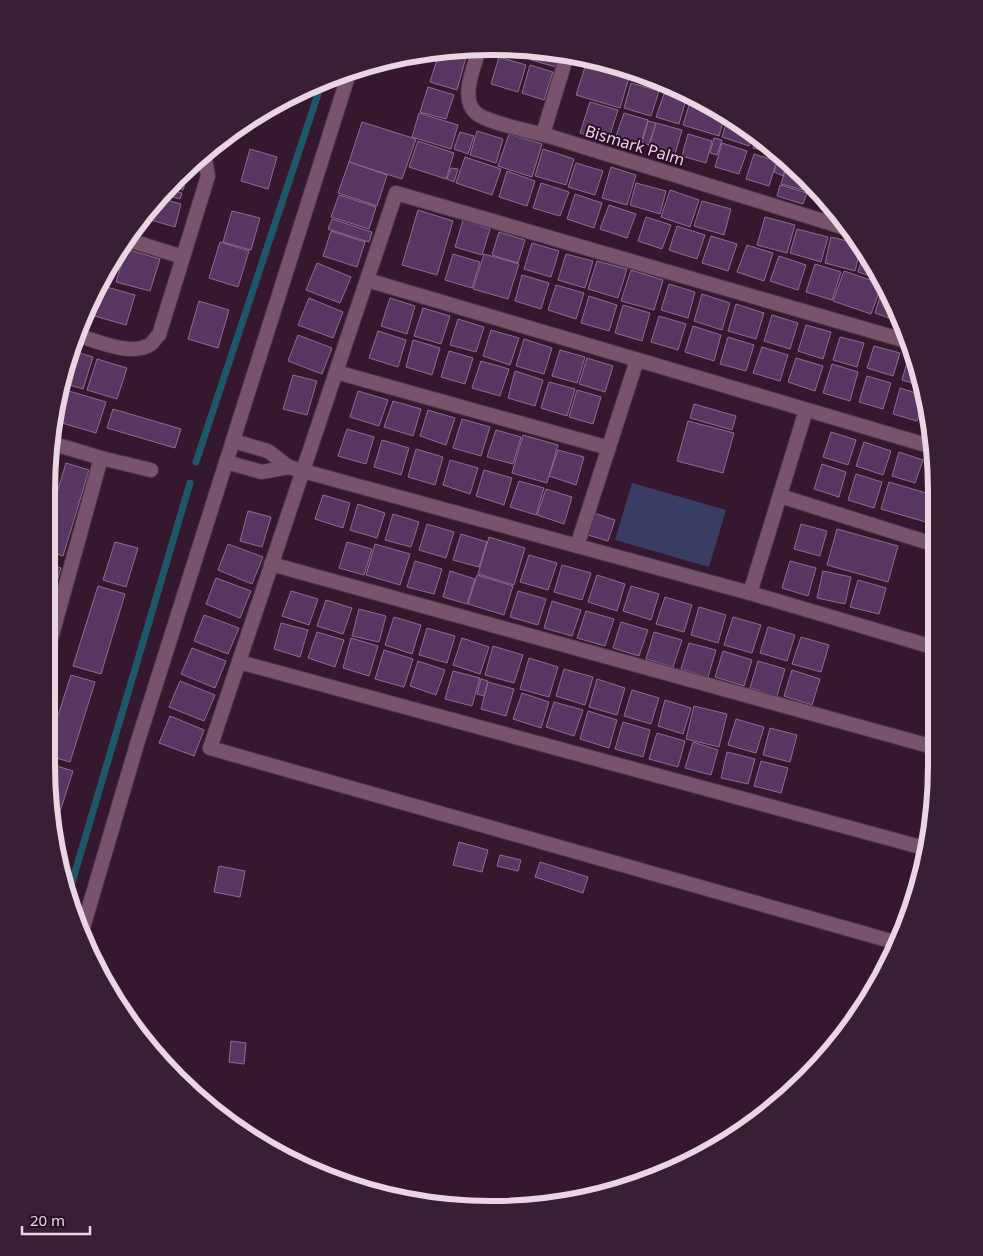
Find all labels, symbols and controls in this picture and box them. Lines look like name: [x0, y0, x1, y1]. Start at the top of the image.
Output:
street label: Bismark Palm: [582, 119, 688, 171]
scale bar: [22, 1204, 90, 1236]
text: 20 m: [30, 1210, 65, 1230]

